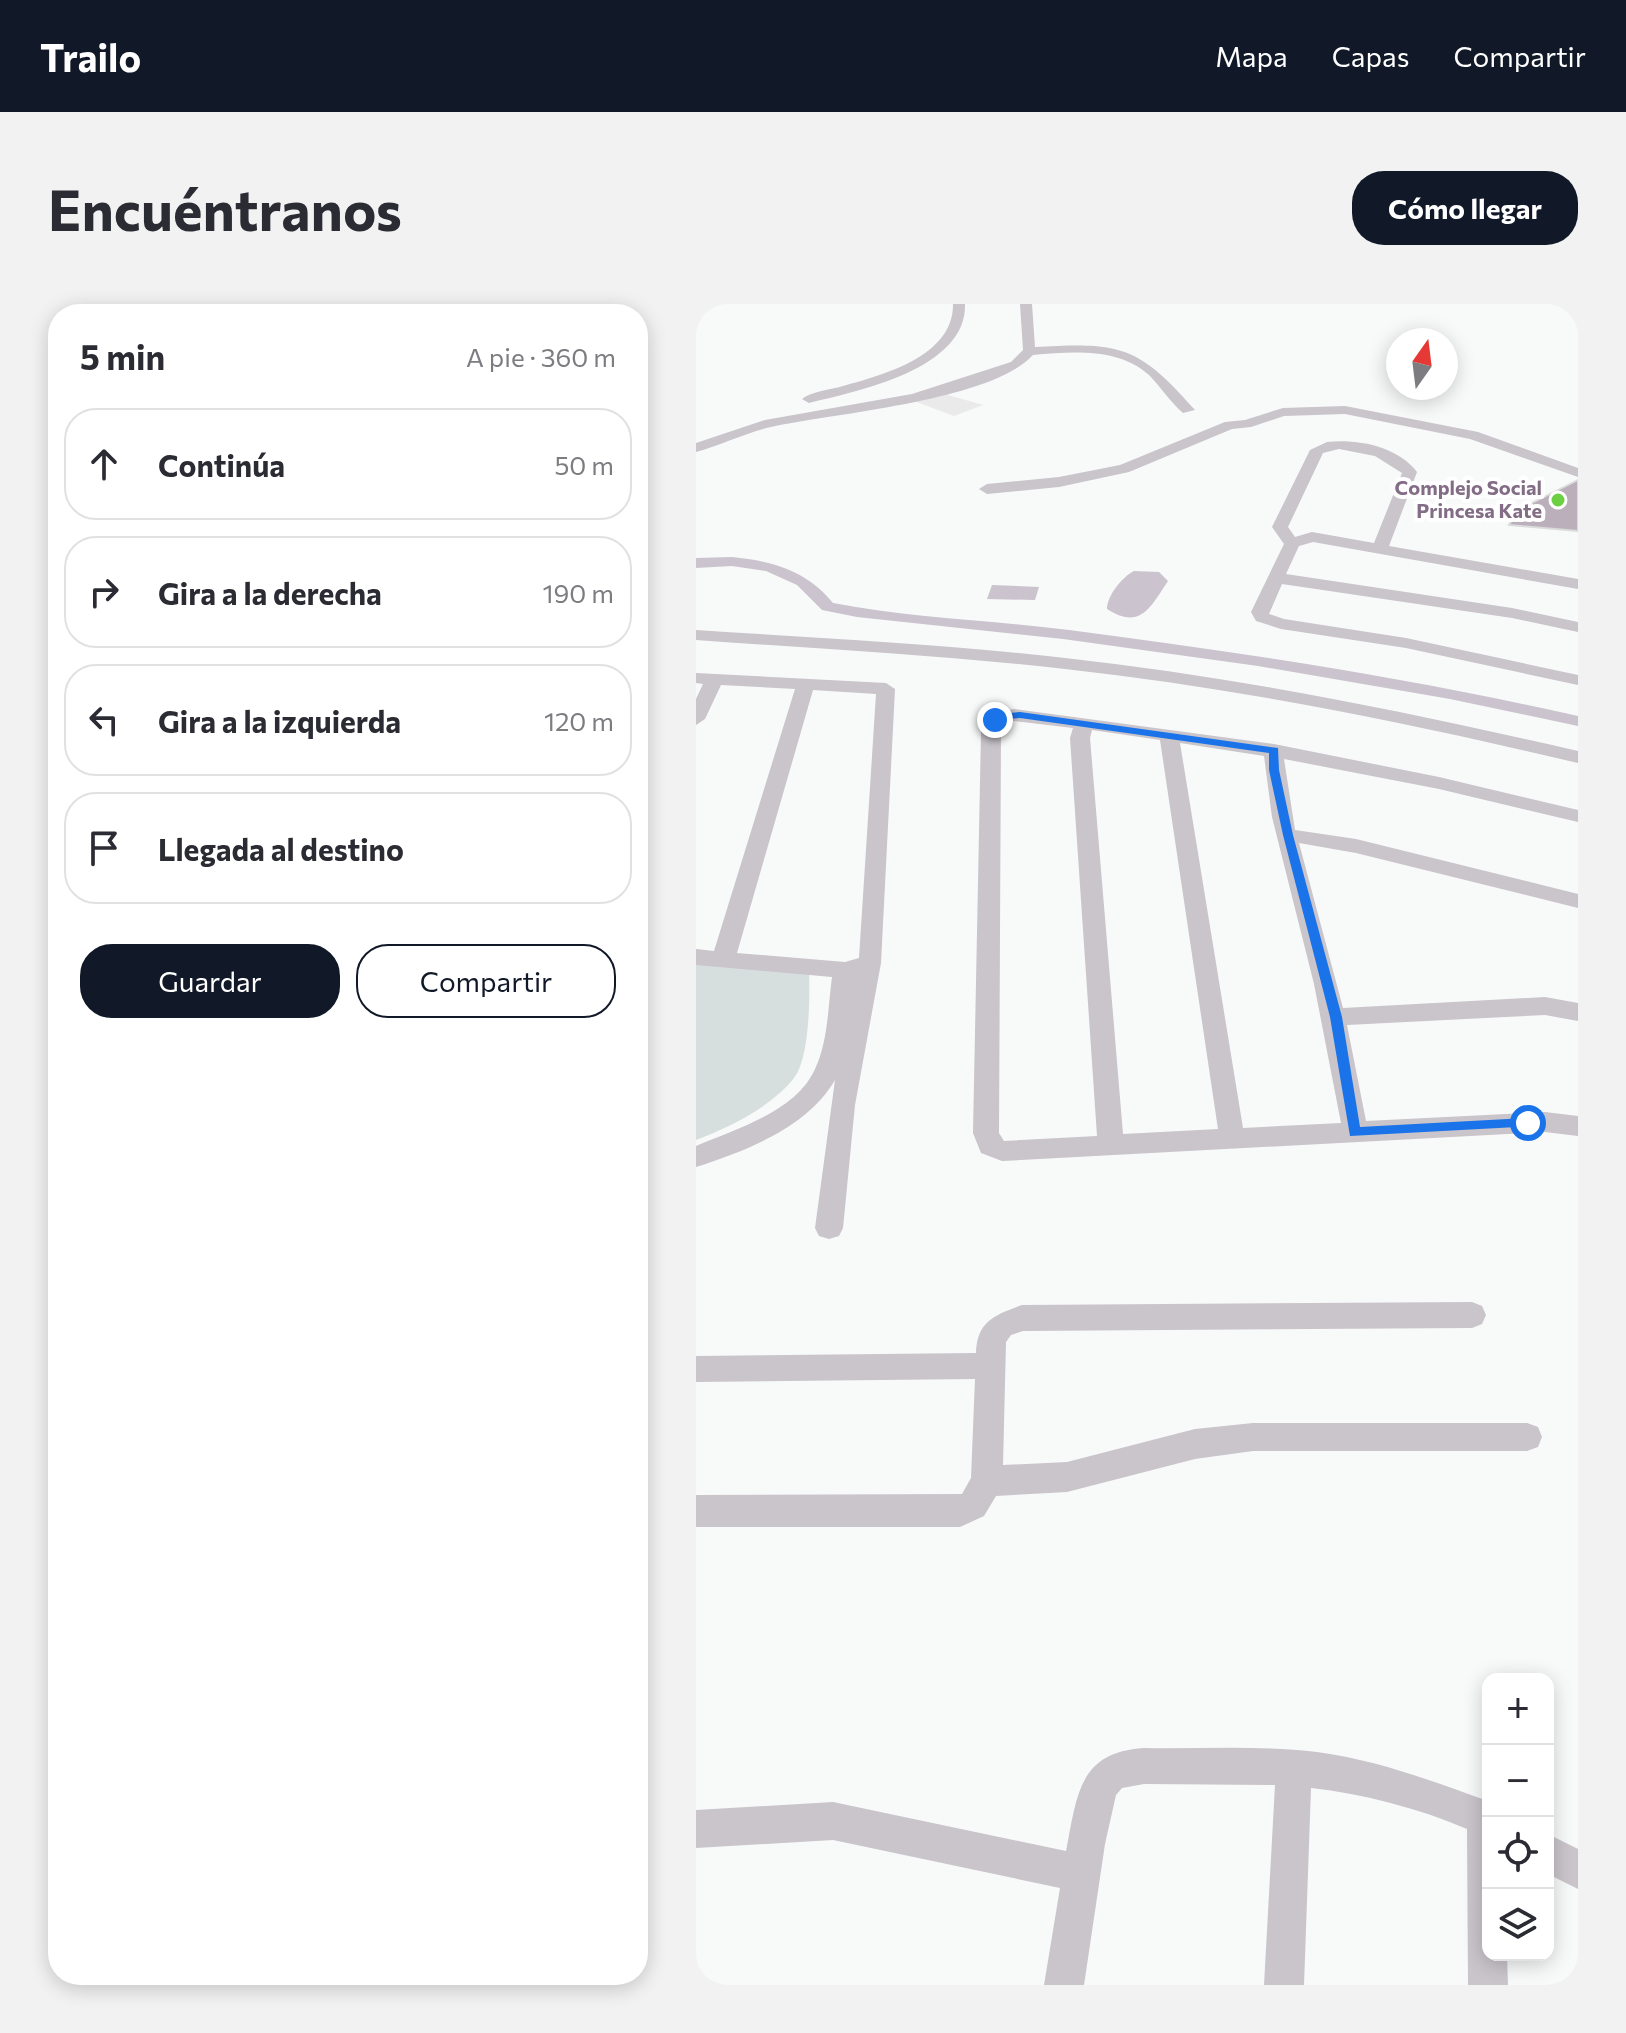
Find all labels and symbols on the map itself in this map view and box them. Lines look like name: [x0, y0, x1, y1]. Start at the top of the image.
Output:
north arrow: [1386, 328, 1458, 400]
place label: Complejo Social Princesa Kate: [1395, 475, 1542, 522]
marker: Complejo Social Princesa Kate: [1549, 491, 1567, 509]
route end: [977, 702, 1013, 738]
route start: [1510, 1105, 1546, 1141]

